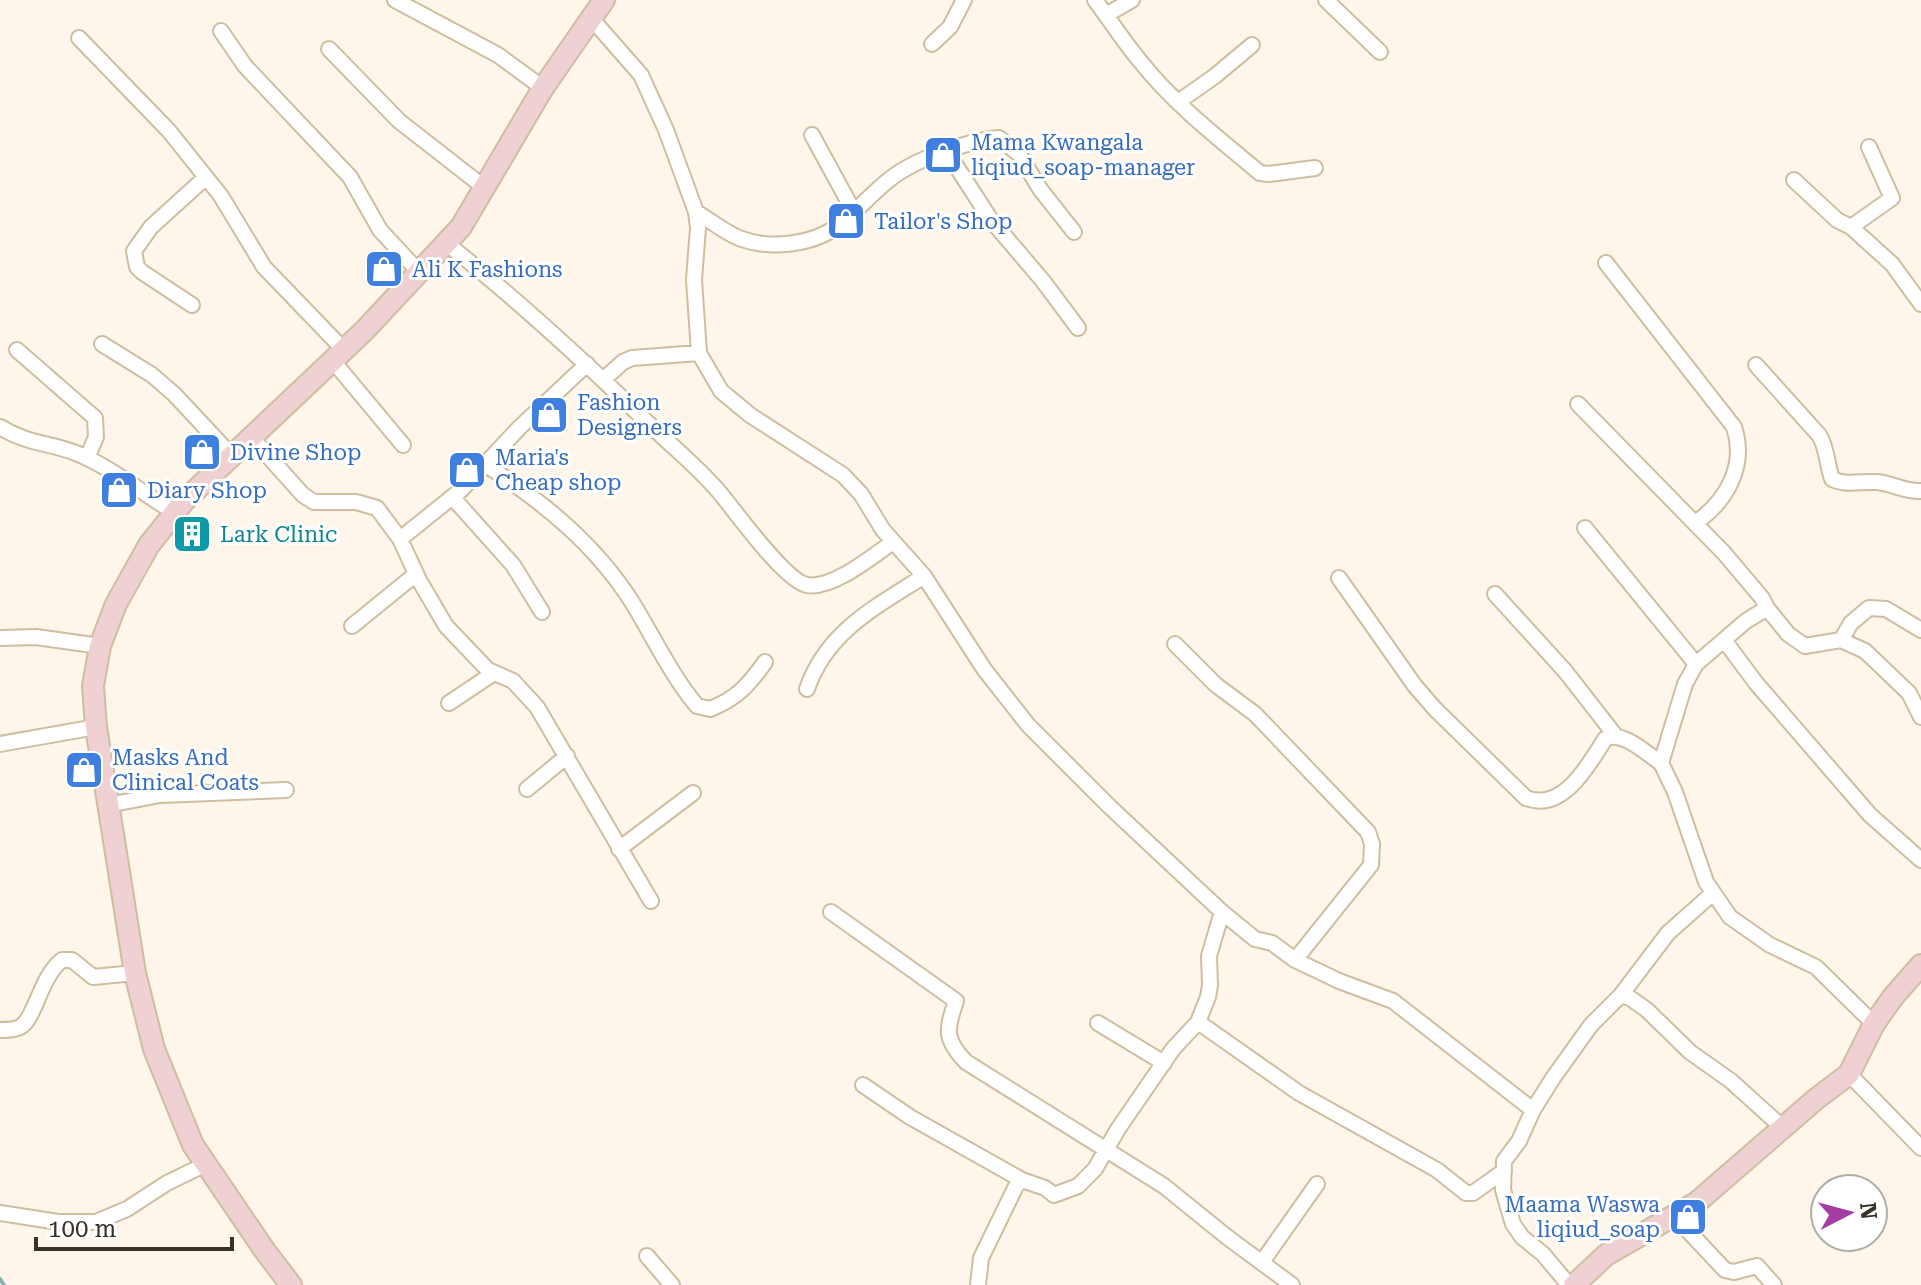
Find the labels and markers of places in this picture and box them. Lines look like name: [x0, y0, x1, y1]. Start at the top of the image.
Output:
place label: Mama Kwangala liqiud_soap-manager: [971, 130, 1195, 180]
shop icon: Mama Kwangala liqiud_soap-manager: [922, 134, 964, 176]
shop icon: Tailor's Shop: [825, 200, 867, 242]
place label: Tailor's Shop: [874, 209, 1012, 234]
shop icon: Ali K Fashions: [363, 248, 405, 290]
place label: Ali K Fashions: [412, 257, 563, 282]
place label: Fashion Designers: [577, 390, 682, 440]
shop icon: Fashion Designers: [528, 394, 570, 436]
shop icon: Divine Shop: [181, 431, 223, 473]
place label: Divine Shop: [230, 440, 361, 465]
place label: Maria's Cheap shop: [495, 445, 621, 495]
shop icon: Maria's Cheap shop: [446, 449, 488, 491]
shop icon: Diary Shop: [98, 469, 140, 511]
place label: Diary Shop: [147, 478, 267, 503]
building icon: Lark Clinic: [171, 513, 213, 555]
place label: Lark Clinic: [220, 522, 337, 547]
place label: Masks And Clinical Coats: [112, 745, 259, 795]
shop icon: Masks And Clinical Coats: [63, 749, 105, 791]
place label: Maama Waswa liqiud_soap: [1505, 1192, 1660, 1242]
shop icon: Maama Waswa liqiud_soap: [1667, 1196, 1709, 1238]

